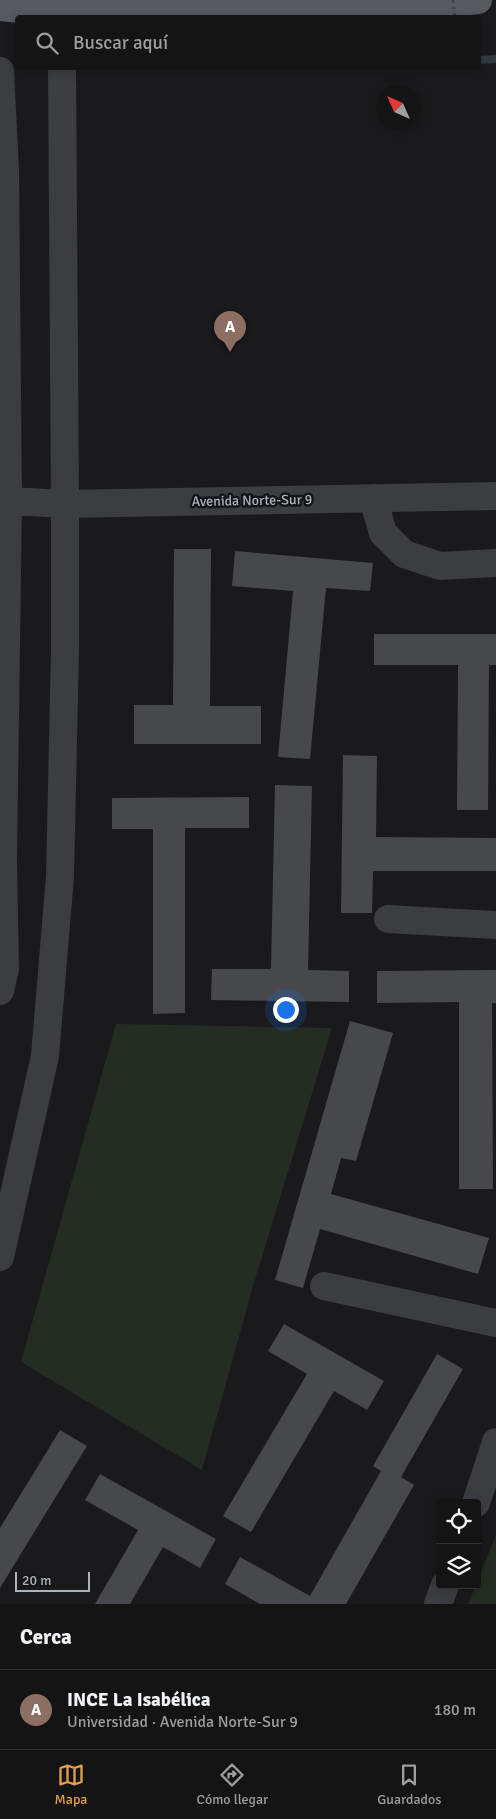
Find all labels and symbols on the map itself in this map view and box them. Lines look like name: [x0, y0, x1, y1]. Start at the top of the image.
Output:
north arrow: [376, 85, 421, 130]
pin: A: [214, 311, 246, 352]
street label: Avenida Norte-Sur 9: [192, 491, 312, 510]
your location: [273, 997, 299, 1023]
scale bar: [15, 1569, 90, 1592]

